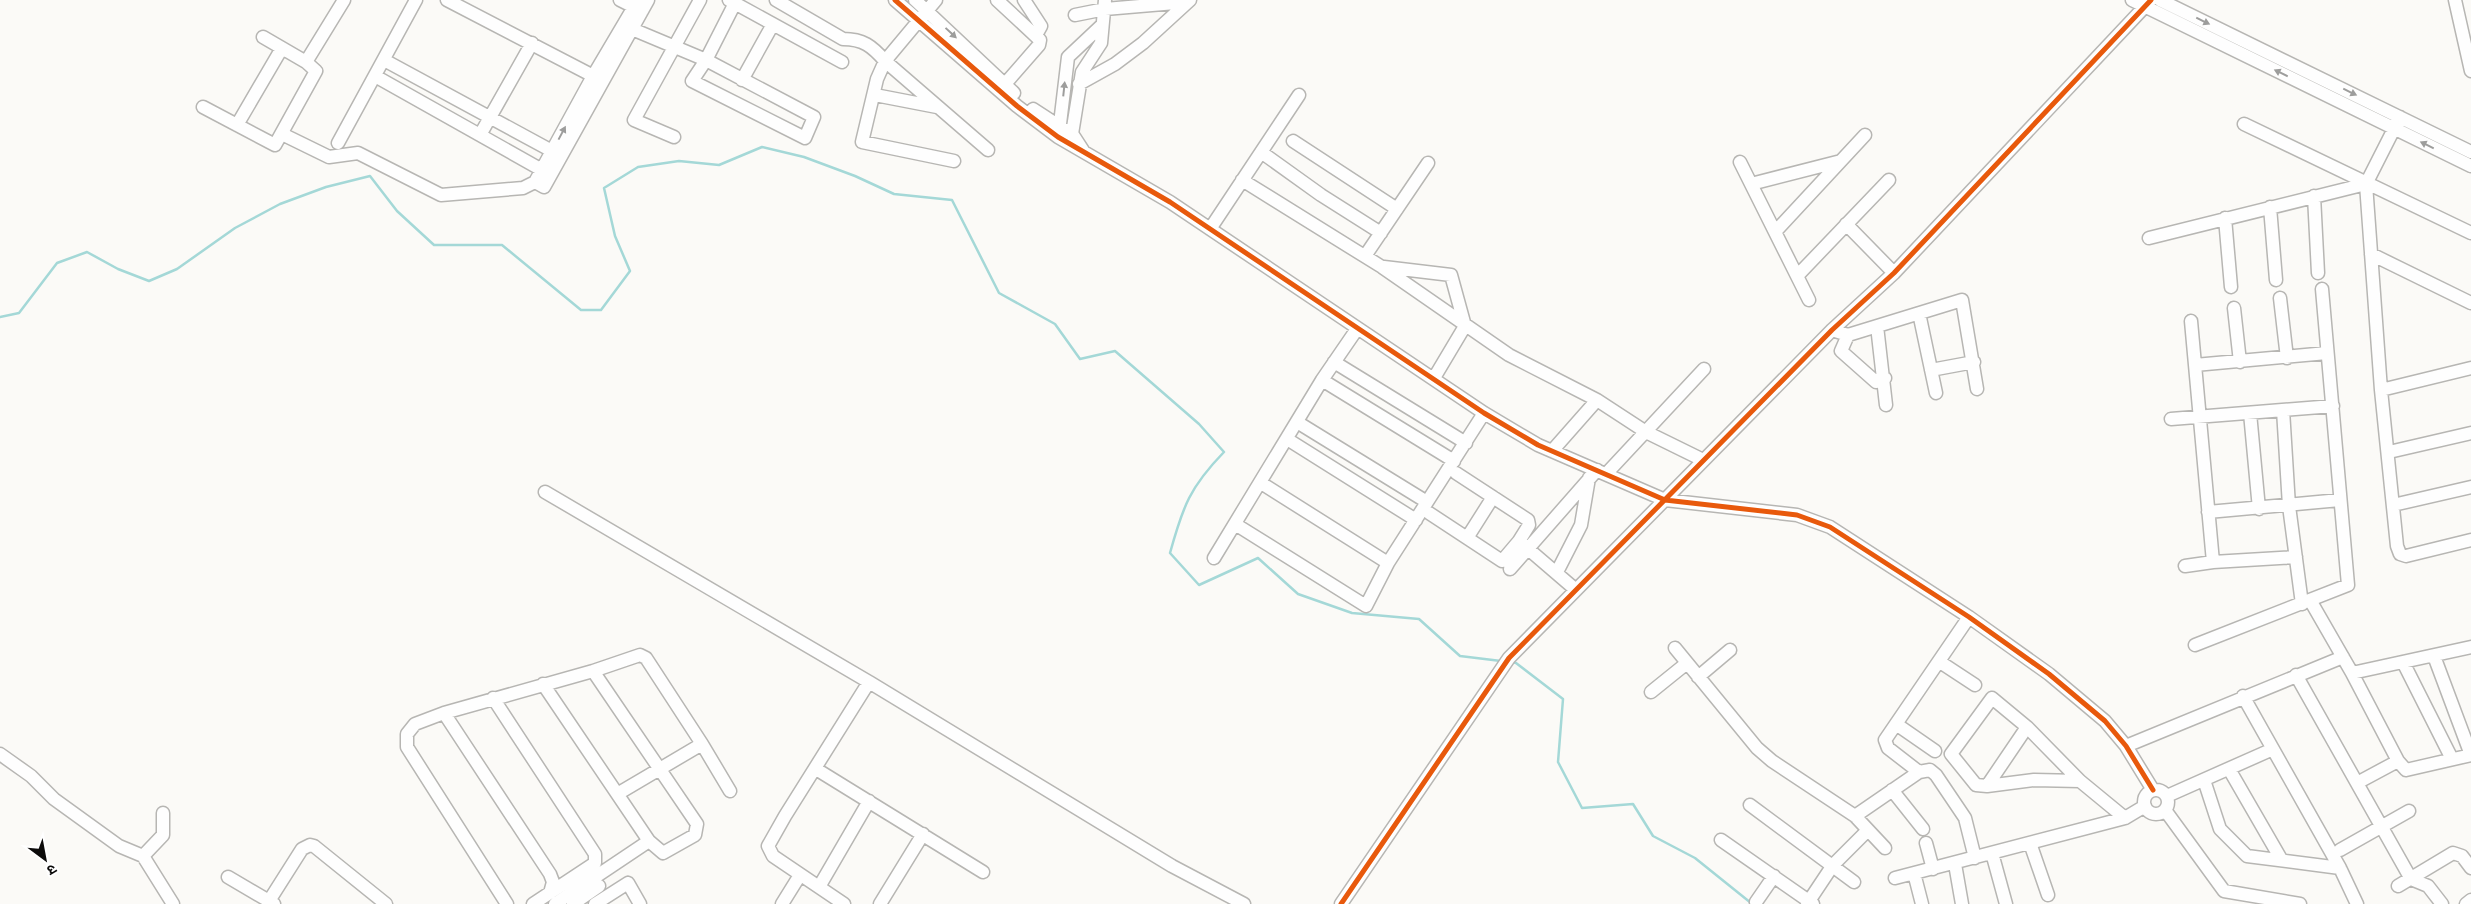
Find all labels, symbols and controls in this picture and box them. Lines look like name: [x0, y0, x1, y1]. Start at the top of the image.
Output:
one-way arrow: [2196, 17, 2211, 26]
one-way arrow: [944, 27, 956, 39]
one-way arrow: [2274, 69, 2289, 77]
one-way arrow: [1060, 81, 1068, 97]
one-way arrow: [2342, 88, 2357, 97]
one-way arrow: [558, 126, 566, 140]
one-way arrow: [2420, 140, 2434, 148]
north arrow: [20, 834, 70, 884]
text: उ: [43, 860, 60, 879]

